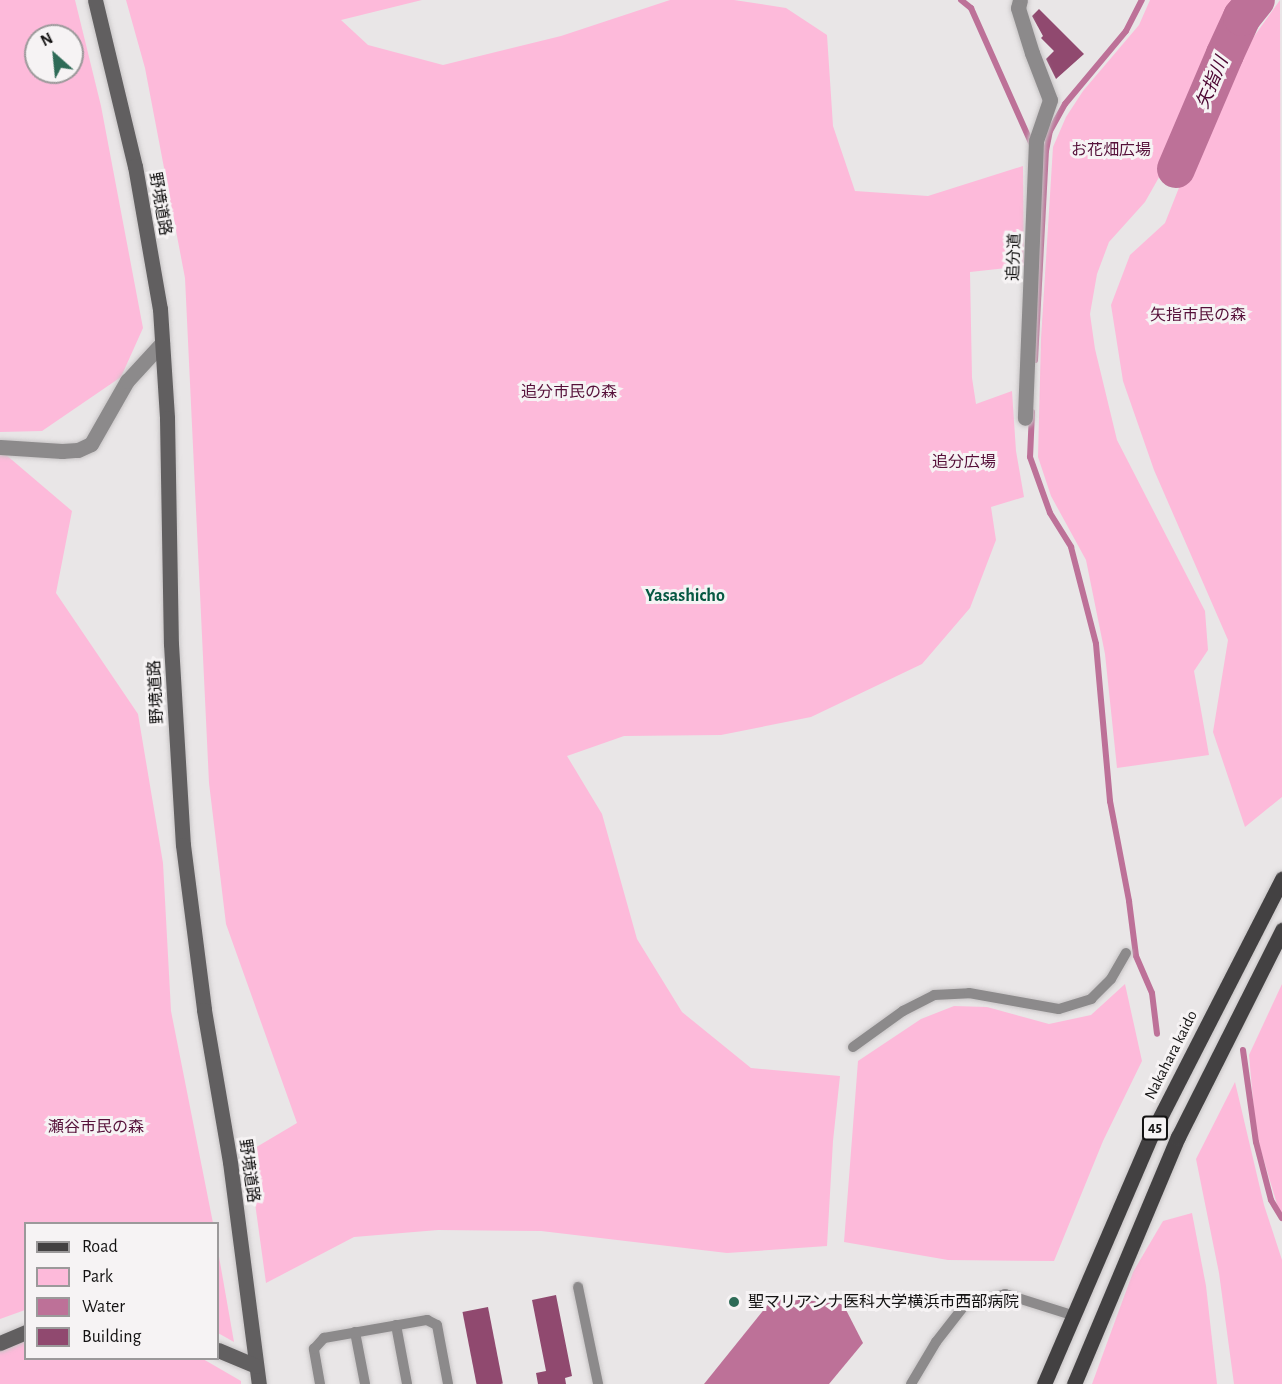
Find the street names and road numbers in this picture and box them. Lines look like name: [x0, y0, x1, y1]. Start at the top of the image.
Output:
street label: 野境道路: [145, 171, 175, 237]
street label: 追分道: [1004, 233, 1024, 281]
street label: 野境道路: [145, 660, 167, 724]
street label: Nakahara kaido: [1140, 1007, 1202, 1103]
road number: 45: [1142, 1116, 1168, 1140]
street label: 野境道路: [235, 1138, 263, 1204]

